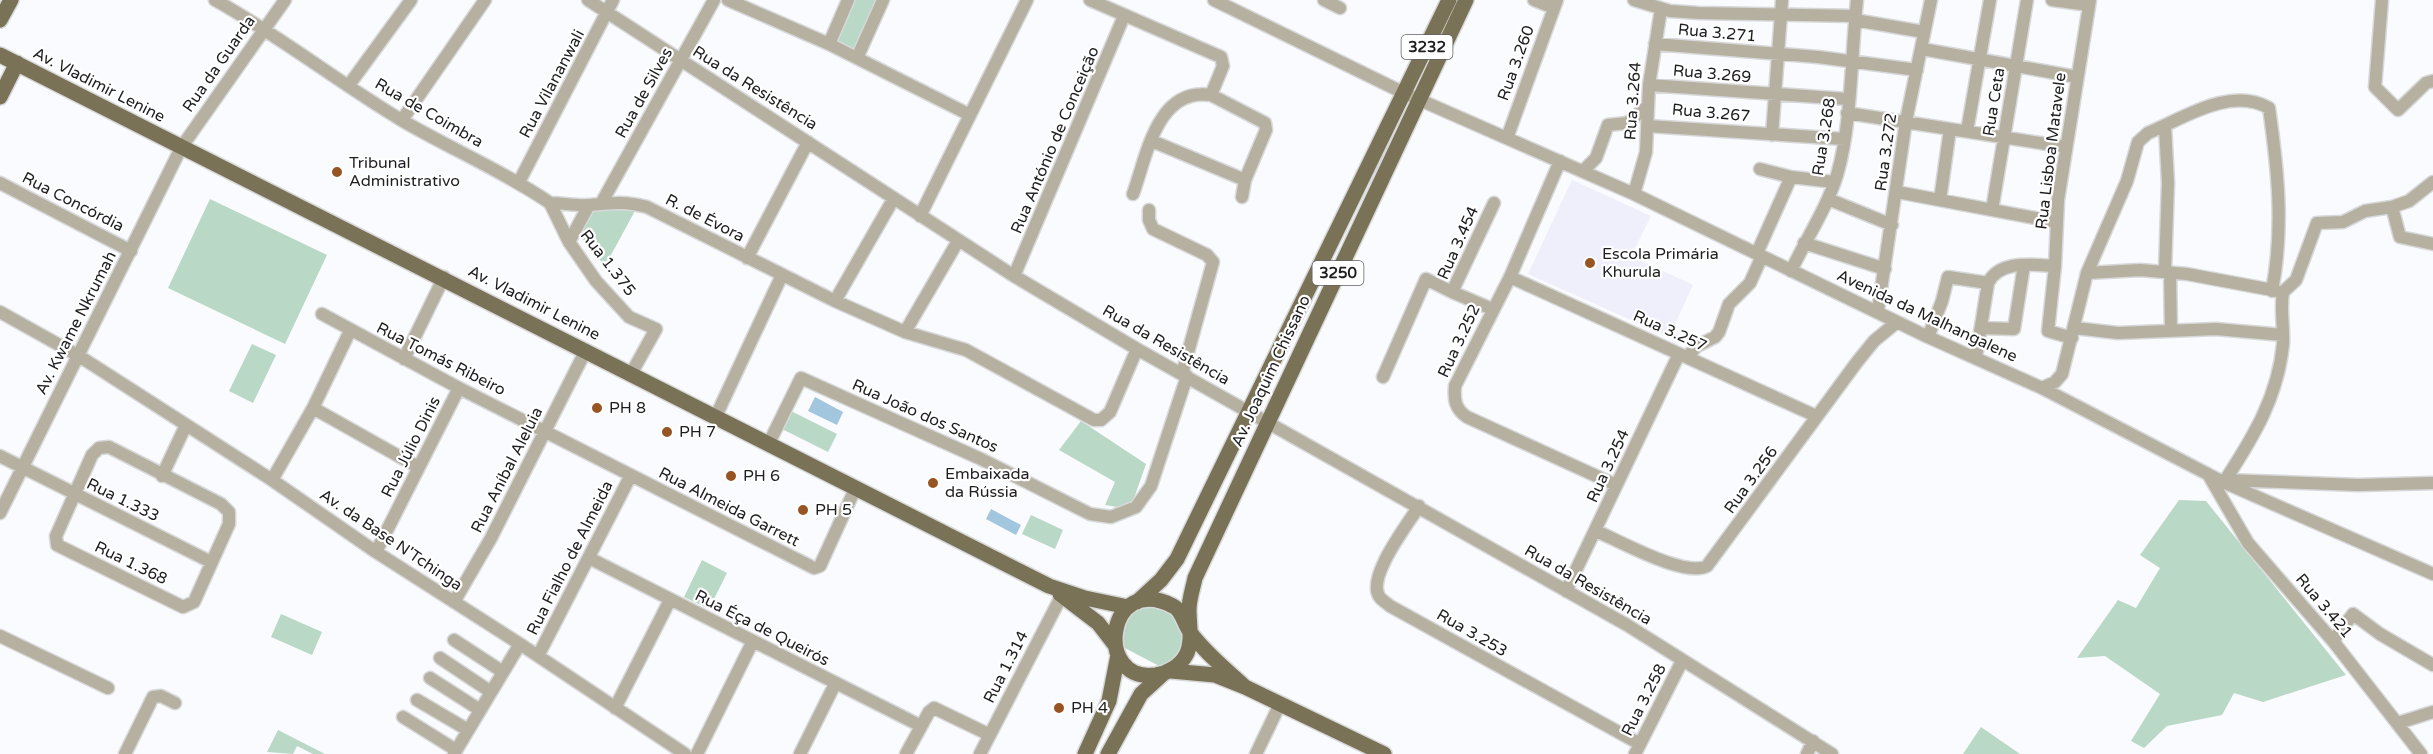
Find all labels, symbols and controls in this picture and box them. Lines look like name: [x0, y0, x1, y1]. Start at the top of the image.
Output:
street label: Rua da Guarda: [178, 12, 260, 116]
street label: Rua 3.271: [1677, 20, 1757, 46]
street label: Rua 3.260: [1493, 23, 1539, 103]
street label: Rua Vilananwali: [515, 26, 589, 142]
road number: 3232: [1402, 35, 1452, 59]
street label: Rua da Resistência: [689, 41, 821, 135]
street label: Av. Vladimir Lenine: [30, 43, 168, 127]
street label: Rua António de Conceição: [1006, 43, 1104, 237]
street label: Rua de Silves: [611, 44, 677, 142]
street label: Rua 3.264: [1620, 61, 1646, 141]
street label: Rua 3.269: [1672, 61, 1752, 87]
street label: Rua Ceta: [1979, 66, 2009, 138]
street label: Rua Lisboa Matavele: [2031, 71, 2071, 231]
street label: Rua de Coimbra: [371, 74, 487, 152]
street label: Rua 3.268: [1808, 97, 1840, 177]
street label: Rua 3.267: [1671, 100, 1751, 126]
street label: Rua 3.272: [1871, 112, 1901, 192]
place label: Tribunal Administrativo: [349, 153, 460, 191]
marker: Tribunal Administrativo: [330, 165, 344, 179]
street label: Rua Concórdia: [19, 168, 127, 236]
street label: R. de Évora: [662, 190, 748, 246]
street label: Rua 3.454: [1433, 203, 1483, 283]
street label: Rua 1.375: [576, 226, 640, 300]
place label: Escola Primária Khurula: [1602, 244, 1719, 282]
street label: Av. Kwame Nkrumah: [31, 248, 121, 398]
marker: Escola Primária Khurula: [1583, 256, 1597, 270]
street label: Av. Vladimir Lenine: [465, 261, 603, 345]
road number: 3250: [1312, 261, 1364, 285]
street label: Avenida da Malhangalene: [1834, 265, 2020, 367]
street label: Av. Joaquim Chissano: [1227, 292, 1315, 450]
street label: Rua da Resistência: [1099, 300, 1233, 390]
street label: Rua 3.252: [1433, 301, 1485, 381]
street label: Rua 3.257: [1630, 306, 1710, 356]
street label: Rua Tomás Ribeiro: [373, 318, 509, 400]
street label: Rua João dos Santos: [849, 375, 1001, 457]
street label: Rua Júlio Dinis: [377, 393, 445, 501]
place label: PH 8: [609, 398, 646, 418]
marker: PH 8: [590, 401, 604, 415]
street label: Rua Aníbal Aleluia: [467, 404, 547, 536]
place label: PH 7: [679, 422, 716, 442]
marker: PH 7: [660, 425, 674, 439]
street label: Rua 3.254: [1582, 426, 1634, 506]
street label: Rua 3.256: [1720, 442, 1782, 518]
street label: Rua Almeida Garrett: [655, 463, 803, 551]
place label: Embaixada da Rússia: [945, 464, 1030, 502]
place label: PH 6: [743, 466, 780, 486]
marker: PH 6: [724, 469, 738, 483]
street label: Rua 1.333: [83, 474, 163, 526]
marker: Embaixada da Rússia: [926, 476, 940, 490]
street label: Rua Fialho de Almeida: [522, 478, 618, 638]
street label: Av. da Base N'Tchinga: [316, 485, 466, 595]
place label: PH 5: [815, 500, 852, 520]
marker: PH 5: [796, 503, 810, 517]
street label: Rua 1.368: [91, 537, 171, 589]
street label: Rua da Resistência: [1521, 540, 1655, 630]
street label: Rua 3.421: [2291, 570, 2357, 642]
street label: Rua Éça de Queirós: [691, 585, 833, 671]
street label: Rua 3.253: [1433, 605, 1511, 661]
street label: Rua 1.314: [979, 627, 1033, 707]
street label: Rua 3.258: [1617, 660, 1671, 740]
place label: PH 4: [1071, 698, 1108, 718]
marker: PH 4: [1052, 701, 1066, 715]

